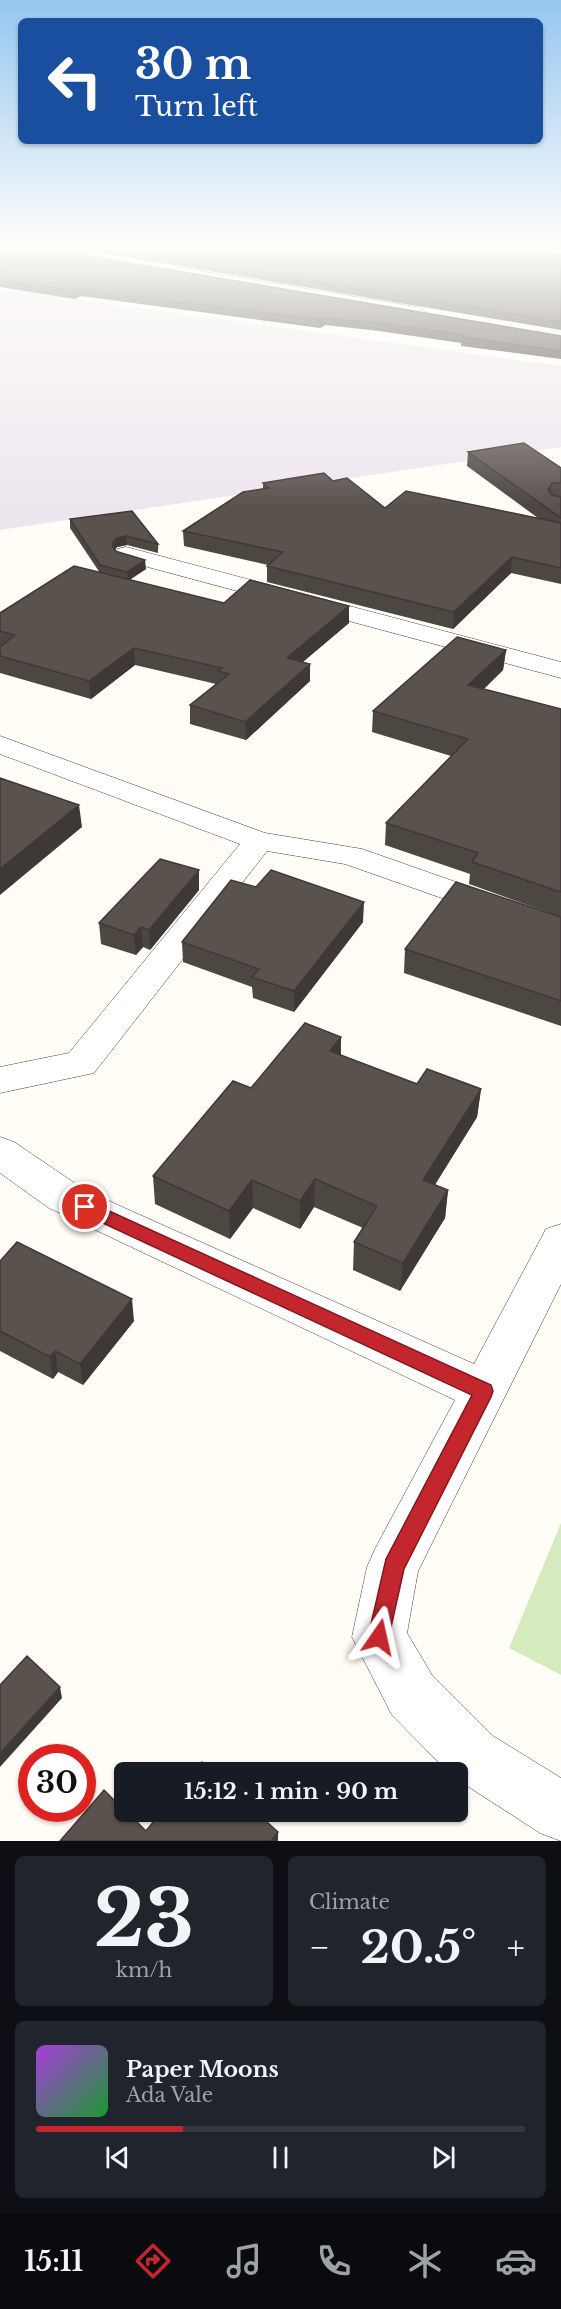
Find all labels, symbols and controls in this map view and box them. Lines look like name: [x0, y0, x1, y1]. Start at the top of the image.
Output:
text: 30 m: [135, 38, 251, 90]
icon: left: [36, 42, 114, 120]
text: Turn left: [135, 90, 258, 123]
pin: [59, 1181, 110, 1232]
icon: arrive: [68, 1190, 101, 1223]
position arrow: [347, 1605, 411, 1669]
speed limit sign: 30: [18, 1744, 96, 1822]
text: 15:12 · 1 min · 90 m: [184, 1778, 398, 1805]
text: 23: [94, 1870, 194, 1967]
text: Climate: [309, 1890, 390, 1914]
text: 20.5°: [360, 1919, 476, 1975]
text: −: [309, 1927, 330, 1968]
text: +: [507, 1927, 525, 1968]
text: km/h: [116, 1958, 172, 1982]
text: Paper Moons: [126, 2056, 279, 2083]
text: Ada Vale: [126, 2083, 213, 2107]
icon: previous: [101, 2141, 134, 2174]
icon: pause: [264, 2141, 297, 2174]
icon: next: [427, 2141, 460, 2174]
icon: directions: [132, 2240, 174, 2282]
icon: music: [223, 2240, 265, 2282]
icon: phone: [313, 2240, 355, 2282]
icon: climate: [404, 2240, 446, 2282]
icon: car: [495, 2240, 537, 2282]
text: 15:11: [24, 2245, 83, 2278]

